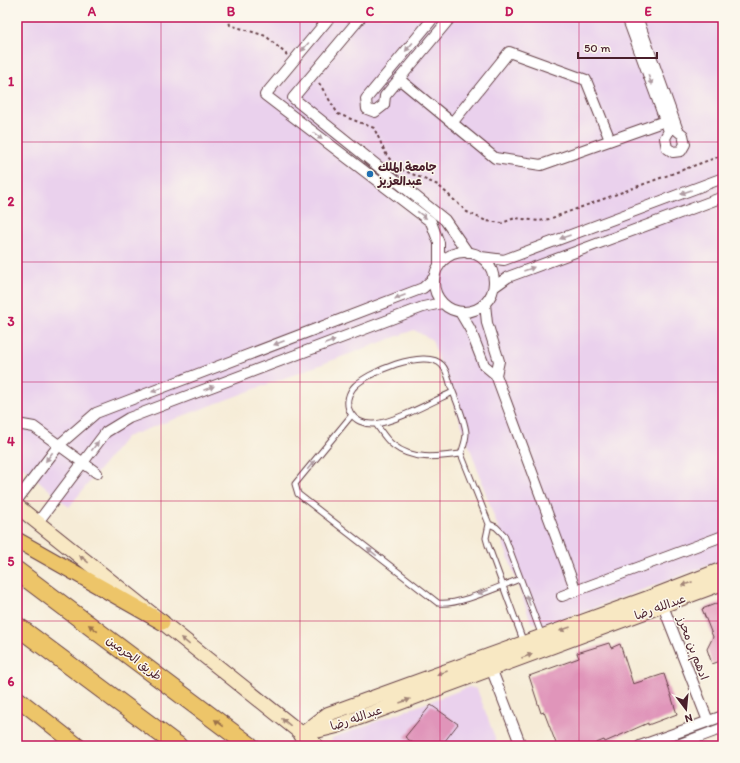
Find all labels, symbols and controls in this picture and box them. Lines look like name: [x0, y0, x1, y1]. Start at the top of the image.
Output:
text: A: [87, 4, 97, 19]
text: B: [227, 4, 236, 19]
text: C: [366, 4, 375, 19]
text: D: [505, 4, 514, 19]
text: E: [644, 4, 652, 19]
scale bar: [578, 34, 657, 60]
text: 50 m: [584, 41, 610, 55]
one-way arrow: [301, 42, 310, 52]
one-way arrow: [404, 42, 413, 52]
text: 1: [8, 74, 14, 89]
one-way arrow: [648, 74, 654, 86]
one-way arrow: [313, 132, 324, 140]
place label: جامعة الملك عبدالعزيز: [377, 160, 437, 188]
marker: جامعة الملك عبدالعزيز: [365, 169, 375, 179]
one-way arrow: [680, 189, 692, 195]
text: 2: [8, 194, 15, 209]
one-way arrow: [416, 211, 427, 219]
one-way arrow: [558, 235, 570, 241]
one-way arrow: [523, 266, 535, 272]
one-way arrow: [394, 294, 406, 300]
text: 3: [7, 314, 15, 329]
one-way arrow: [325, 339, 337, 345]
one-way arrow: [272, 341, 284, 347]
one-way arrow: [203, 384, 215, 390]
one-way arrow: [151, 387, 163, 393]
text: 4: [7, 434, 15, 449]
one-way arrow: [91, 441, 100, 452]
one-way arrow: [46, 452, 54, 462]
one-way arrow: [306, 459, 315, 470]
one-way arrow: [367, 548, 378, 556]
text: 5: [8, 554, 15, 569]
one-way arrow: [78, 554, 89, 563]
one-way arrow: [680, 581, 692, 587]
one-way arrow: [477, 589, 489, 595]
street label: عبدالله رضا: [633, 591, 688, 624]
one-way arrow: [525, 594, 531, 606]
street label: ادهم بن محرز: [672, 613, 712, 682]
one-way arrow: [87, 623, 98, 632]
one-way arrow: [558, 626, 570, 632]
street label: طريق الحرمين: [104, 633, 164, 683]
one-way arrow: [179, 636, 190, 645]
one-way arrow: [521, 652, 533, 658]
one-way arrow: [436, 670, 448, 676]
text: 6: [8, 674, 15, 689]
north arrow: [666, 689, 706, 729]
one-way arrow: [399, 697, 411, 703]
street label: عبدالله رضا: [328, 703, 384, 734]
text: N: [683, 711, 694, 725]
one-way arrow: [280, 718, 291, 727]
one-way arrow: [214, 719, 224, 727]

